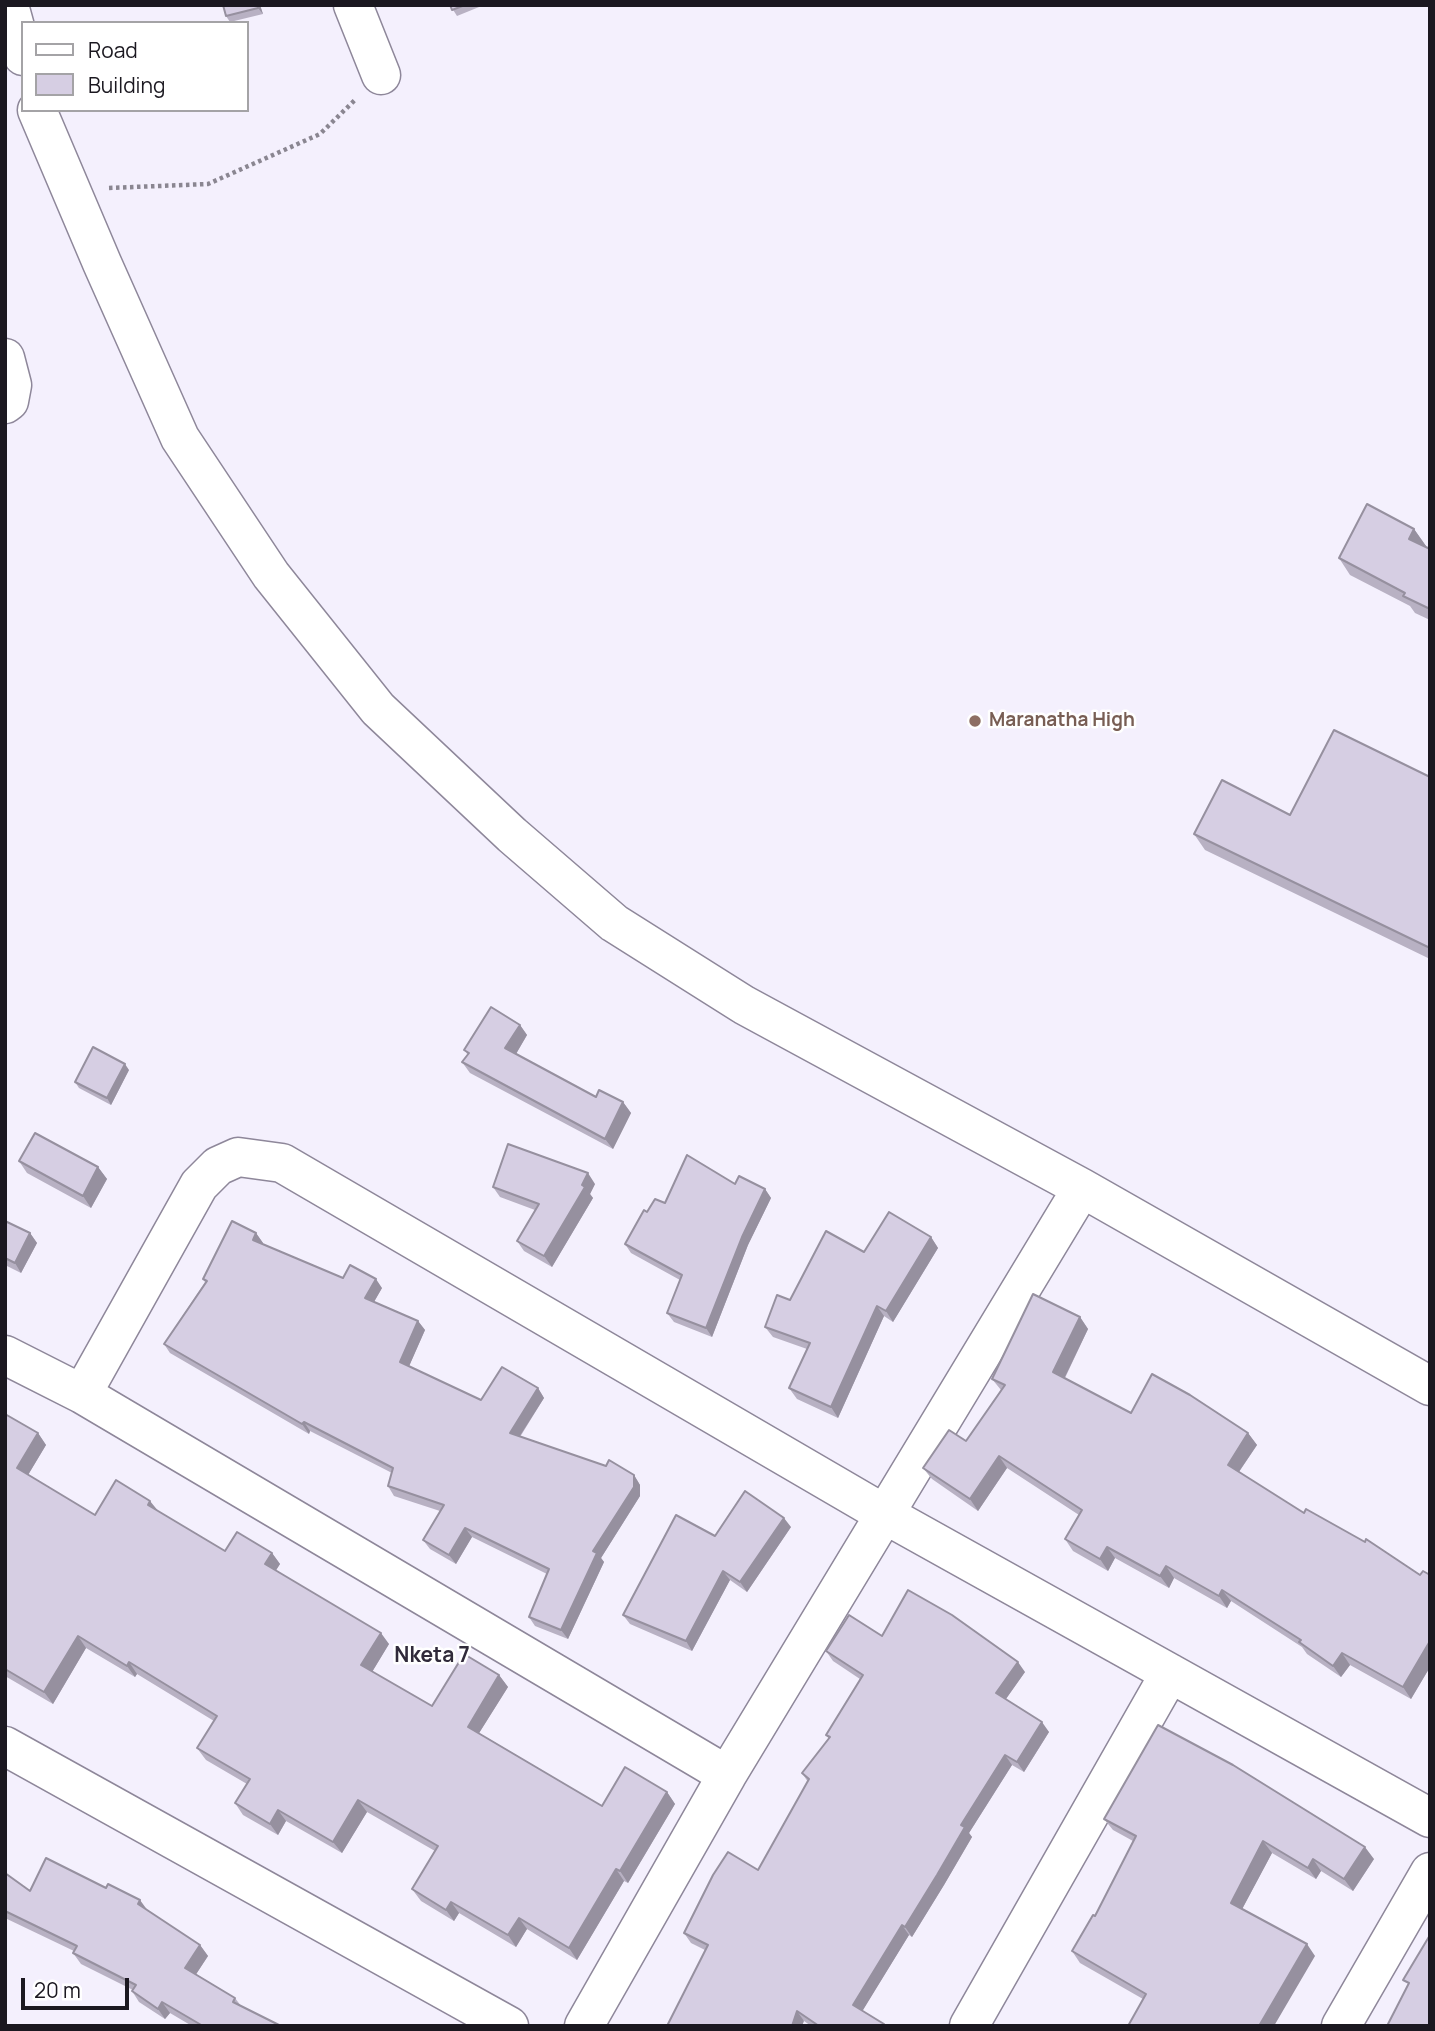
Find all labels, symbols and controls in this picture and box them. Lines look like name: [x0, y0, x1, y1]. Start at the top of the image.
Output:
legend: [21, 21, 248, 112]
text: Road: [88, 36, 138, 64]
text: Building: [88, 71, 165, 99]
place label: Maranatha High: [989, 710, 1135, 732]
marker: Maranatha High: [967, 713, 983, 729]
district label: Nketa 7: [394, 1643, 470, 1669]
scale bar: [24, 1965, 133, 2009]
text: 20 m: [34, 1976, 81, 2004]

